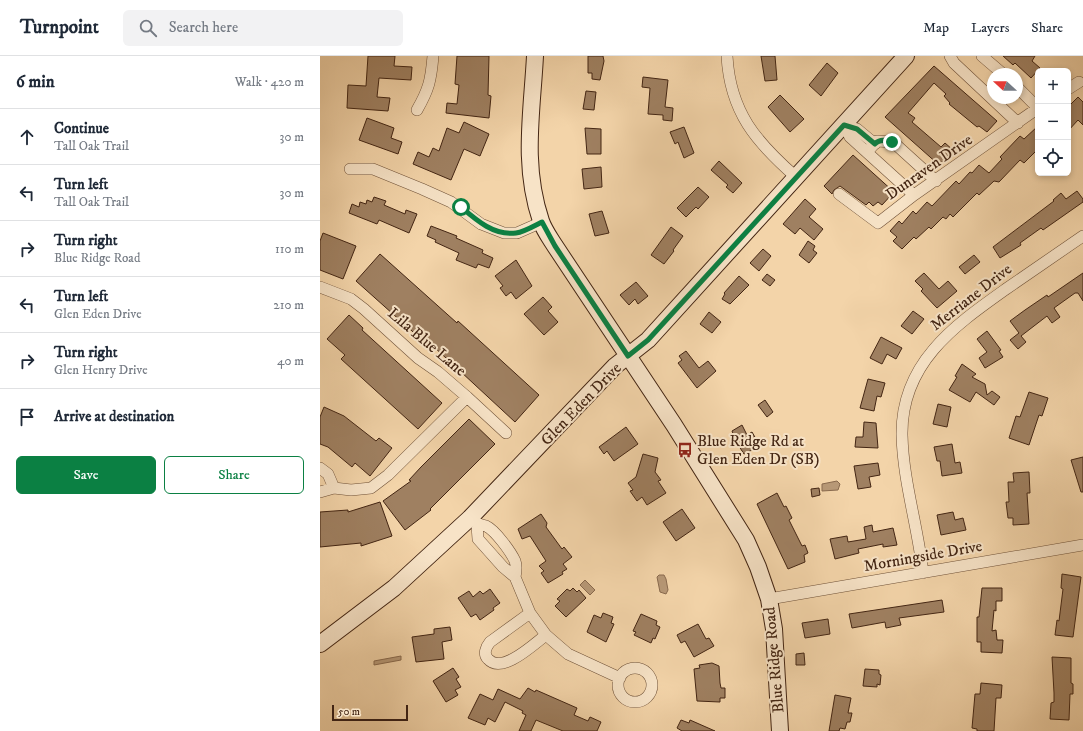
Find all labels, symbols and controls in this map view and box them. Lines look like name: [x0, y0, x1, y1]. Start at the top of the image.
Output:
search box: [123, 10, 403, 46]
text: Turnpoint: [20, 16, 99, 39]
icon: search: [137, 17, 159, 39]
text: Search here: [169, 18, 238, 37]
text: Map: [923, 19, 949, 37]
text: Layers: [971, 19, 1009, 37]
text: Share: [1031, 19, 1063, 37]
north arrow: [987, 68, 1023, 104]
map controls: [1035, 68, 1071, 176]
button: +: [1035, 68, 1071, 104]
text: 6 min: [16, 71, 55, 93]
text: Walk · 420 m: [235, 74, 304, 90]
button: −: [1035, 104, 1071, 140]
text: Continue: [54, 119, 109, 138]
icon: ahead: [16, 126, 38, 148]
text: 30 m: [280, 129, 304, 145]
street label: Dunraven Drive: [882, 129, 977, 204]
route end: [883, 133, 901, 151]
text: Tall Oak Trail: [54, 138, 129, 154]
button: locate: [1035, 140, 1071, 176]
text: Turn left: [54, 175, 108, 194]
icon: left: [16, 182, 38, 204]
text: 30 m: [280, 185, 304, 201]
text: Tall Oak Trail: [54, 194, 129, 210]
route start: [452, 198, 470, 216]
text: Turn right: [54, 231, 117, 250]
icon: right: [16, 238, 38, 260]
text: 110 m: [275, 241, 304, 257]
text: Blue Ridge Road: [54, 250, 140, 266]
street label: Merriane Drive: [926, 259, 1016, 335]
text: Turn left: [54, 287, 108, 306]
icon: left: [16, 294, 38, 316]
text: 210 m: [273, 297, 304, 313]
street label: Lila Blue Lane: [384, 303, 471, 381]
text: Glen Eden Drive: [54, 306, 142, 322]
text: Turn right: [54, 343, 117, 362]
icon: right: [16, 350, 38, 372]
text: 40 m: [277, 353, 304, 369]
street label: Glen Eden Drive: [536, 358, 626, 450]
text: Glen Henry Drive: [54, 362, 148, 378]
icon: arrive: [16, 406, 38, 428]
text: Arrive at destination: [54, 407, 174, 426]
place label: Blue Ridge Rd at Glen Eden Dr (SB): [697, 431, 820, 469]
bus stop icon: Blue Ridge Rd at Glen Eden Dr (SB): [676, 441, 694, 459]
button: Save: [16, 456, 156, 494]
button: Share: [164, 456, 304, 494]
street label: Morningside Drive: [862, 536, 984, 576]
street label: Blue Ridge Road: [759, 606, 789, 714]
scale bar: [332, 703, 408, 722]
text: 50 m: [338, 705, 360, 719]

